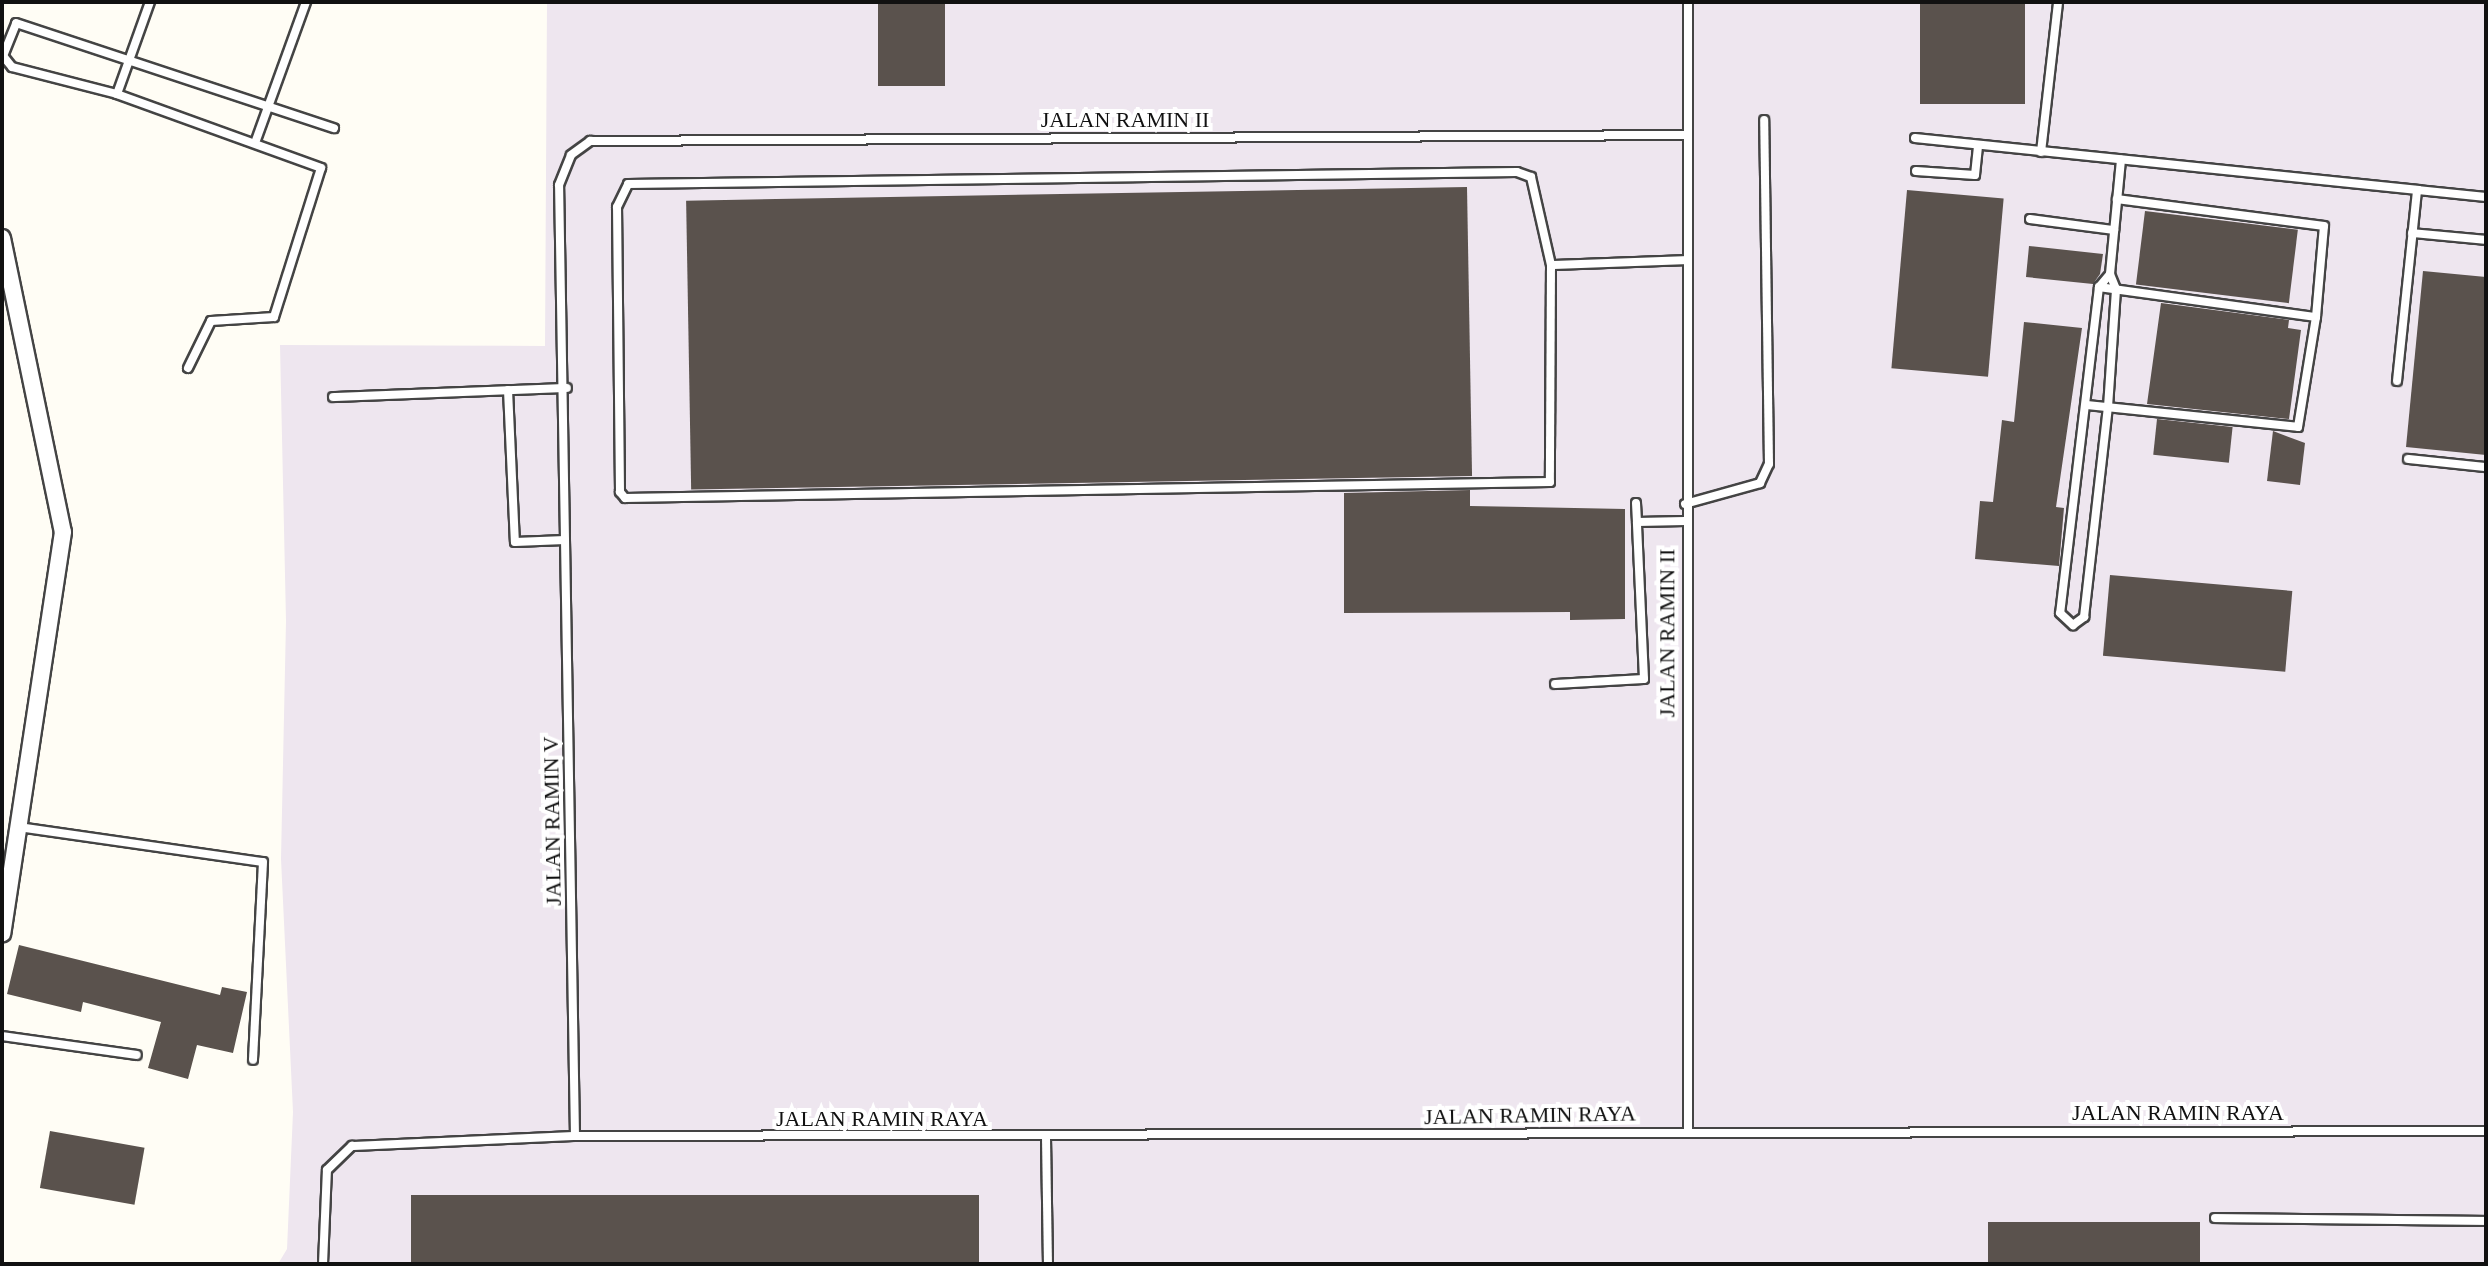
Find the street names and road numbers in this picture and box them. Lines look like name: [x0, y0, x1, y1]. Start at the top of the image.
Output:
street label: JALAN RAMIN II: [1041, 107, 1209, 133]
street label: JALAN RAMIN II: [1654, 549, 1680, 717]
street label: JALAN RAMIN V: [537, 736, 567, 906]
street label: JALAN RAMIN RAYA: [1424, 1100, 1636, 1130]
street label: JALAN RAMIN RAYA: [2072, 1100, 2284, 1126]
street label: JALAN RAMIN RAYA: [776, 1106, 988, 1132]

